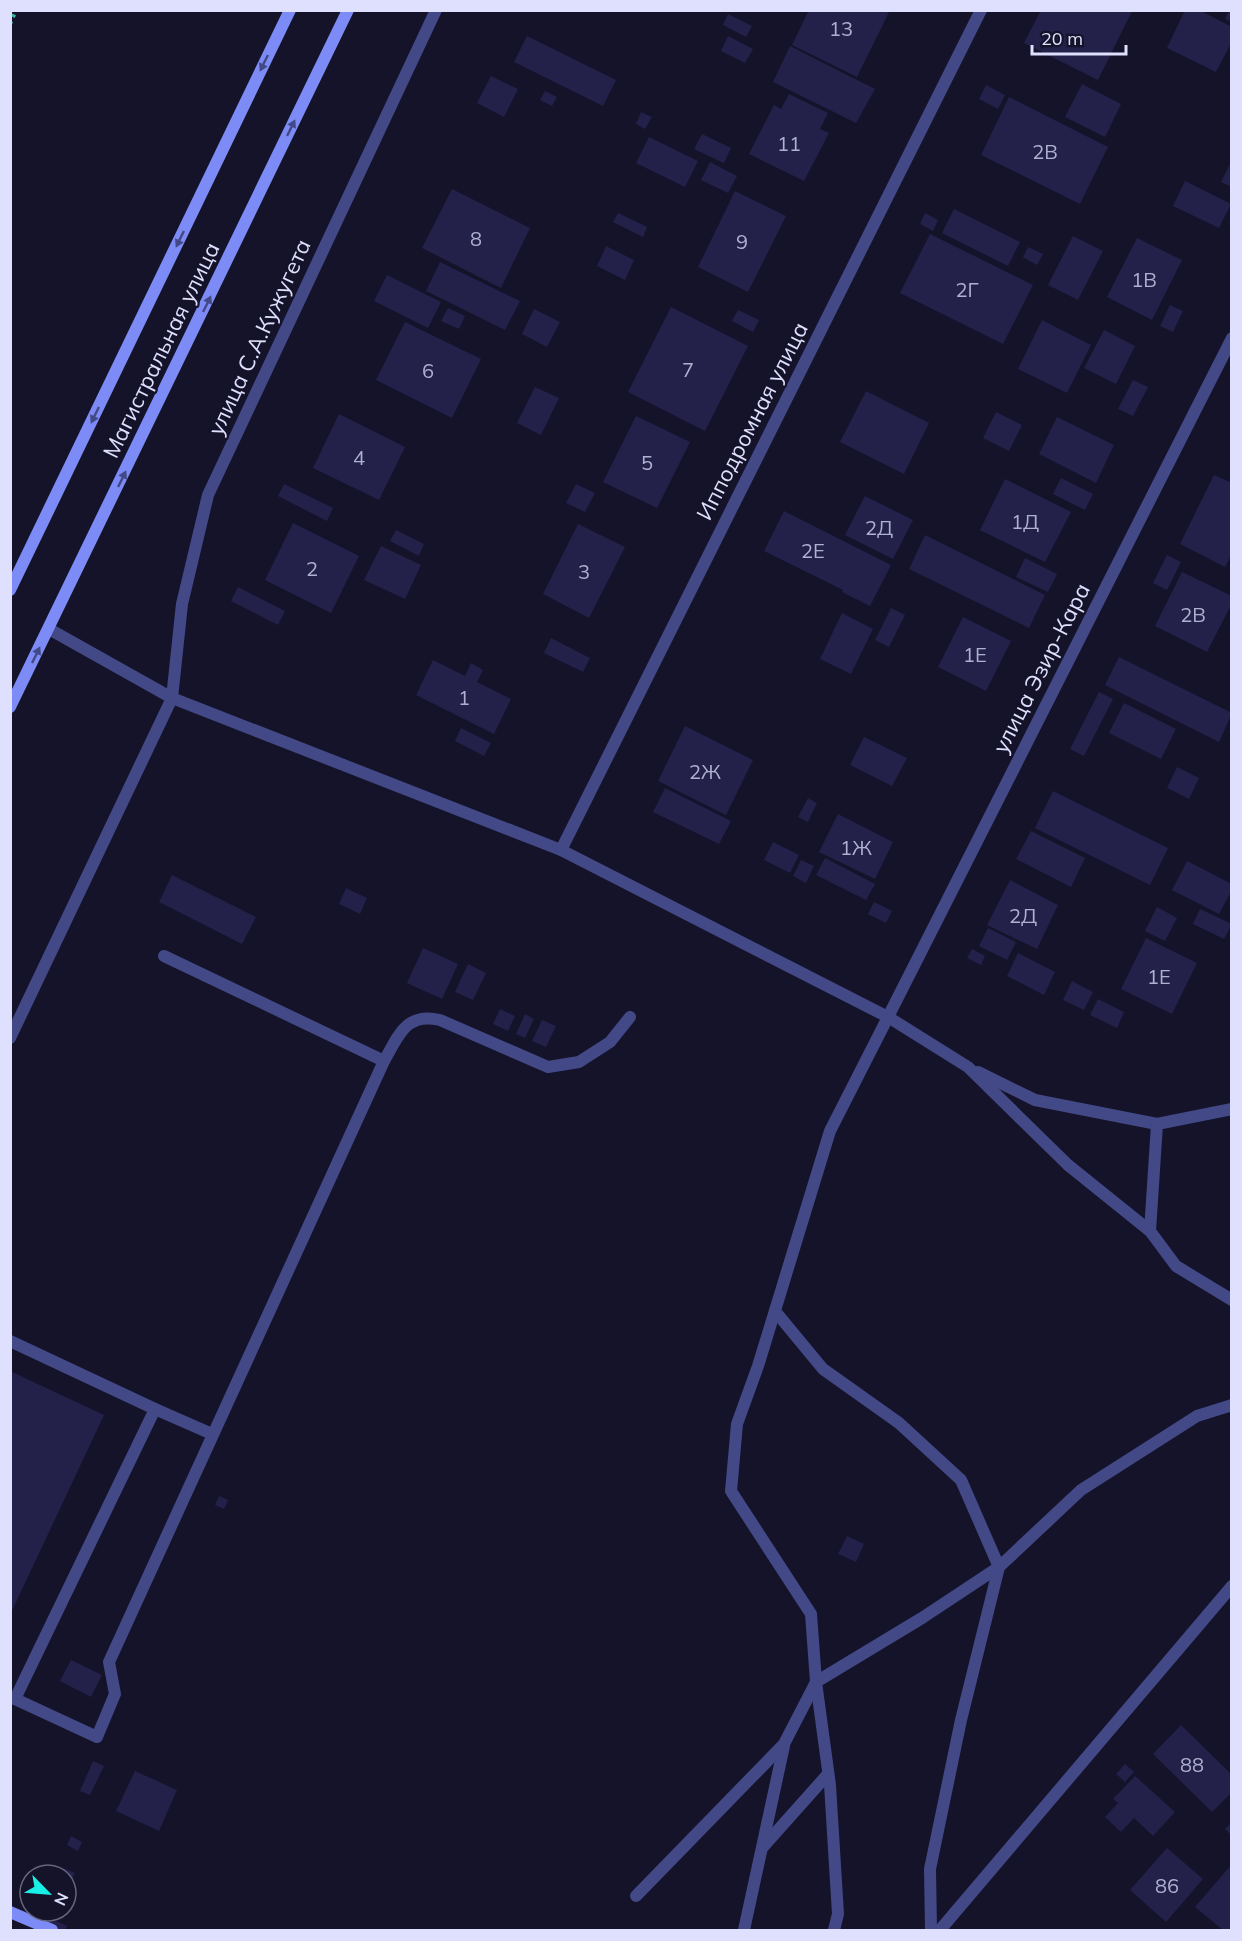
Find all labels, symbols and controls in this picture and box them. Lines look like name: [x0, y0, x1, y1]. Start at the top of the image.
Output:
house number: 13: [829, 16, 853, 41]
scale bar: [1032, 18, 1126, 56]
text: 20 m: [1041, 27, 1083, 50]
one-way arrow: [260, 55, 269, 72]
one-way arrow: [286, 119, 296, 137]
house number: 11: [777, 131, 801, 156]
house number: 2В: [1032, 139, 1058, 164]
house number: 8: [470, 226, 482, 251]
house number: 9: [736, 229, 748, 254]
one-way arrow: [175, 230, 185, 248]
street label: улица С.А.Кужугета: [201, 235, 317, 439]
street label: Магистральная улица: [97, 238, 225, 462]
house number: 1В: [1131, 267, 1157, 292]
house number: 2Г: [955, 277, 979, 302]
one-way arrow: [202, 295, 211, 312]
street label: Ипподромная улица: [690, 317, 814, 525]
house number: 7: [682, 357, 694, 382]
house number: 6: [422, 358, 434, 383]
one-way arrow: [91, 406, 100, 423]
house number: 4: [353, 445, 365, 470]
house number: 5: [641, 450, 653, 475]
one-way arrow: [118, 471, 127, 488]
house number: 1Д: [1011, 509, 1039, 534]
house number: 2Д: [865, 515, 893, 540]
house number: 2Е: [801, 538, 825, 563]
house number: 2: [306, 556, 318, 581]
house number: 3: [578, 559, 590, 584]
street label: улица Эзир-Кара: [986, 578, 1096, 758]
house number: 2В: [1180, 602, 1206, 627]
house number: 1Е: [963, 642, 987, 667]
one-way arrow: [32, 646, 41, 663]
house number: 1: [458, 685, 470, 710]
house number: 2Ж: [689, 759, 721, 784]
house number: 1Ж: [840, 835, 872, 860]
house number: 2Д: [1009, 903, 1037, 928]
house number: 1Е: [1147, 964, 1171, 989]
house number: 88: [1180, 1752, 1204, 1777]
north arrow: [18, 1863, 78, 1923]
house number: 86: [1155, 1873, 1179, 1898]
text: N: [50, 1890, 73, 1909]

